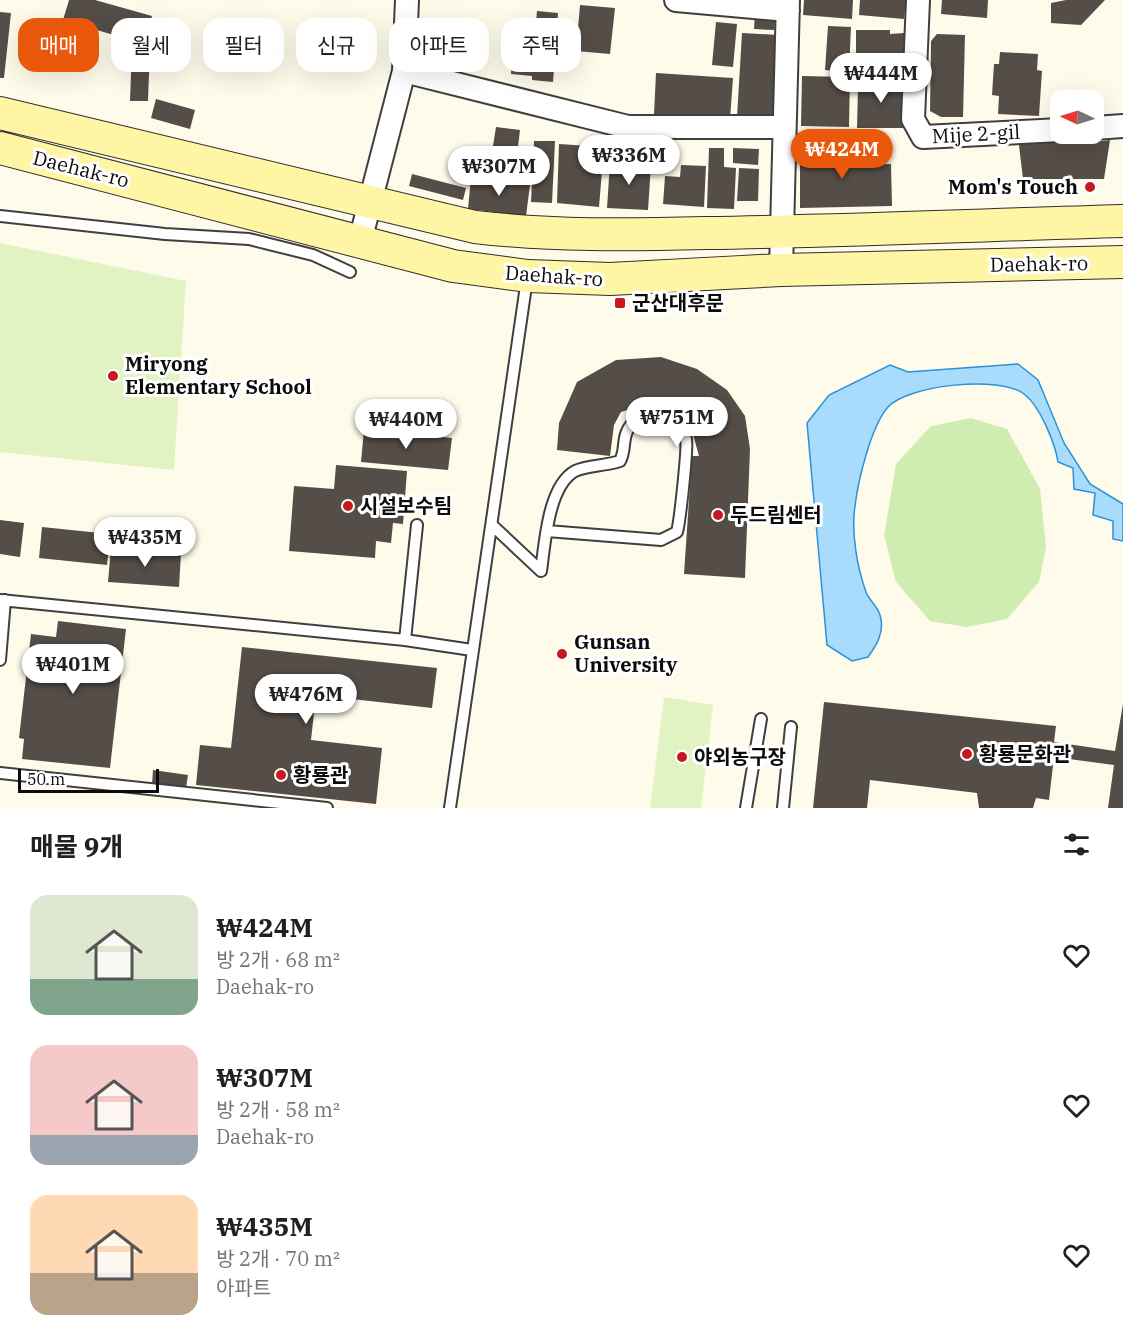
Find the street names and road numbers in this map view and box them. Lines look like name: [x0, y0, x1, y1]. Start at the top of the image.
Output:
street label: Mije 2-gil: [931, 118, 1021, 149]
street label: Daehak-ro: [30, 144, 132, 193]
street label: Daehak-ro: [990, 249, 1088, 278]
street label: Daehak-ro: [504, 259, 604, 292]

